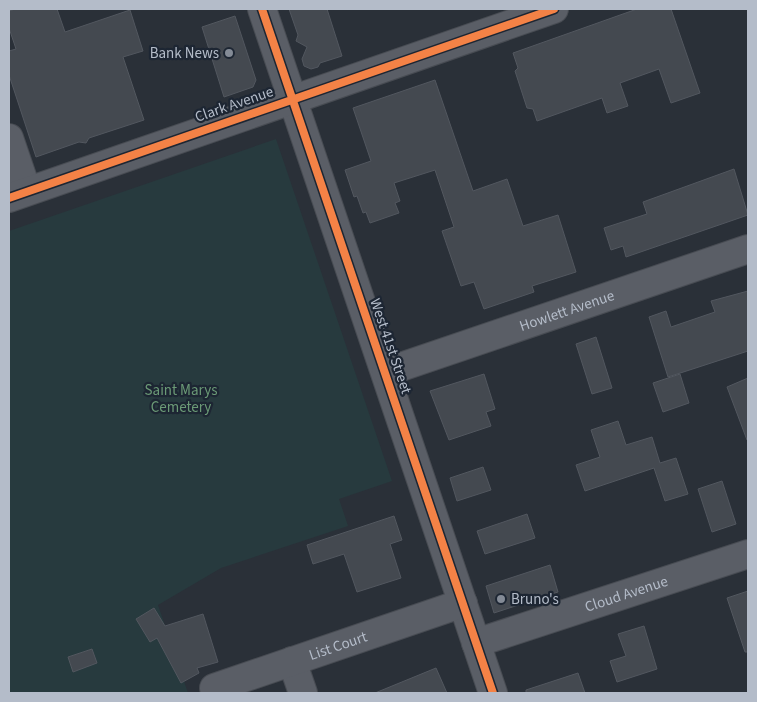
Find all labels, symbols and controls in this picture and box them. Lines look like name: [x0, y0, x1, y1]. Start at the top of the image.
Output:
place label: Bank News: [150, 43, 219, 64]
marker: Bank News: [223, 47, 235, 59]
street label: Clark Avenue: [192, 81, 276, 128]
street label: Howlett Avenue: [517, 285, 617, 337]
street label: West 41st Street: [364, 296, 417, 397]
park label: Saint Marys Cemetery: [145, 380, 217, 418]
street label: Cloud Avenue: [582, 571, 671, 618]
place label: Bruno's: [511, 589, 559, 610]
marker: Bruno's: [495, 593, 507, 605]
street label: List Court: [306, 626, 370, 666]

